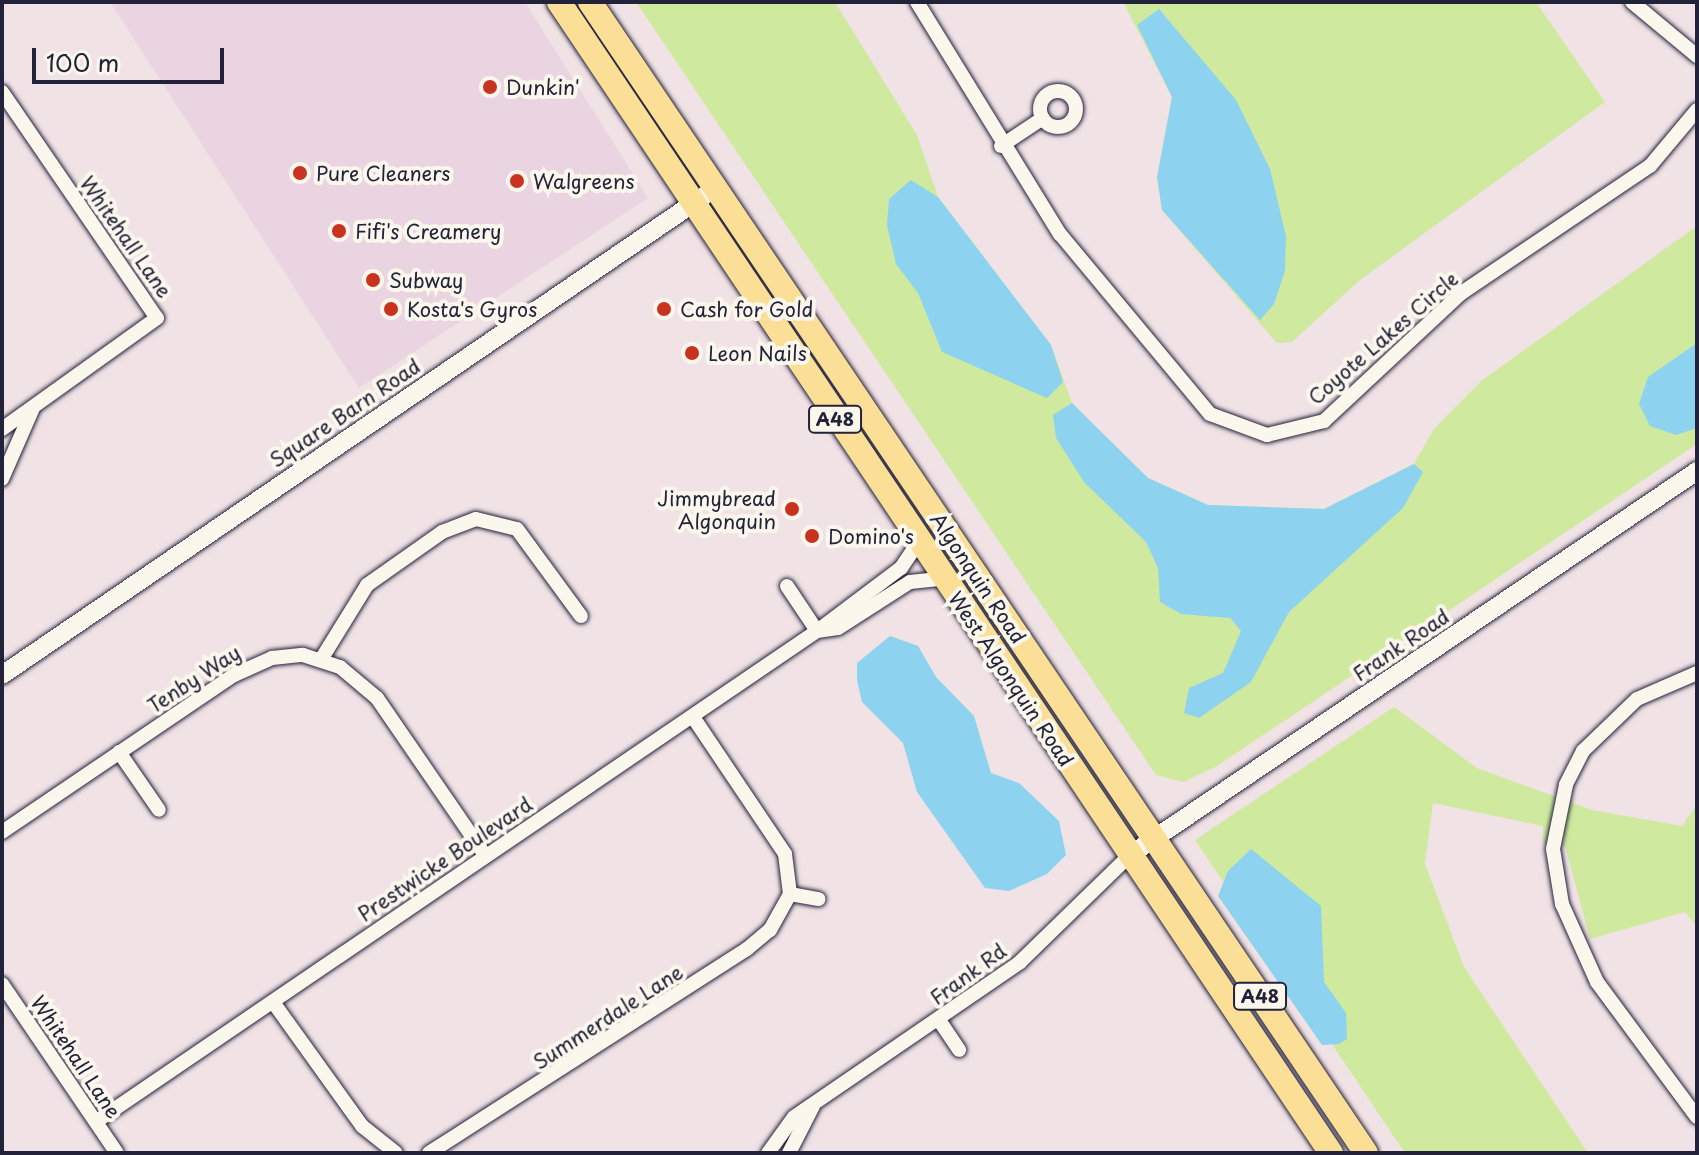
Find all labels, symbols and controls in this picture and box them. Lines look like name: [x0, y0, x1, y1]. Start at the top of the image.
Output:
scale bar: [36, 32, 228, 82]
text: 100 m: [46, 44, 119, 80]
place label: Dunkin': [506, 75, 580, 99]
marker: Dunkin': [481, 78, 499, 96]
place label: Pure Cleaners: [316, 161, 451, 185]
marker: Pure Cleaners: [291, 164, 309, 182]
place label: Walgreens: [533, 169, 635, 193]
street label: Whitehall Lane: [75, 171, 177, 303]
marker: Walgreens: [508, 172, 526, 190]
place label: Fifi's Creamery: [355, 219, 503, 243]
marker: Fifi's Creamery: [330, 222, 348, 240]
street label: Coyote Lakes Circle: [1302, 266, 1464, 410]
place label: Subway: [389, 268, 463, 292]
marker: Subway: [364, 271, 382, 289]
place label: Kosta's Gyros: [407, 297, 538, 321]
place label: Cash for Gold: [680, 297, 813, 321]
marker: Kosta's Gyros: [382, 300, 400, 318]
marker: Cash for Gold: [655, 300, 673, 318]
place label: Leon Nails: [708, 341, 807, 365]
marker: Leon Nails: [683, 344, 701, 362]
street label: Square Barn Road: [265, 354, 425, 472]
road number: A48: [807, 405, 863, 433]
place label: Jimmybread Algonquin: [657, 486, 776, 533]
marker: Jimmybread Algonquin: [783, 500, 801, 518]
street label: Algonquin Road: [925, 508, 1031, 648]
place label: Domino's: [828, 524, 914, 548]
marker: Domino's: [803, 527, 821, 545]
street label: West Algonquin Road: [943, 587, 1079, 771]
street label: Frank Road: [1348, 604, 1454, 686]
street label: Tenby Way: [143, 640, 245, 718]
street label: Prestwicke Boulevard: [353, 791, 537, 927]
street label: Frank Rd: [925, 938, 1011, 1010]
street label: Summerdale Lane: [528, 959, 688, 1075]
road number: A48: [1232, 982, 1288, 1010]
street label: Whitehall Lane: [26, 991, 126, 1123]

